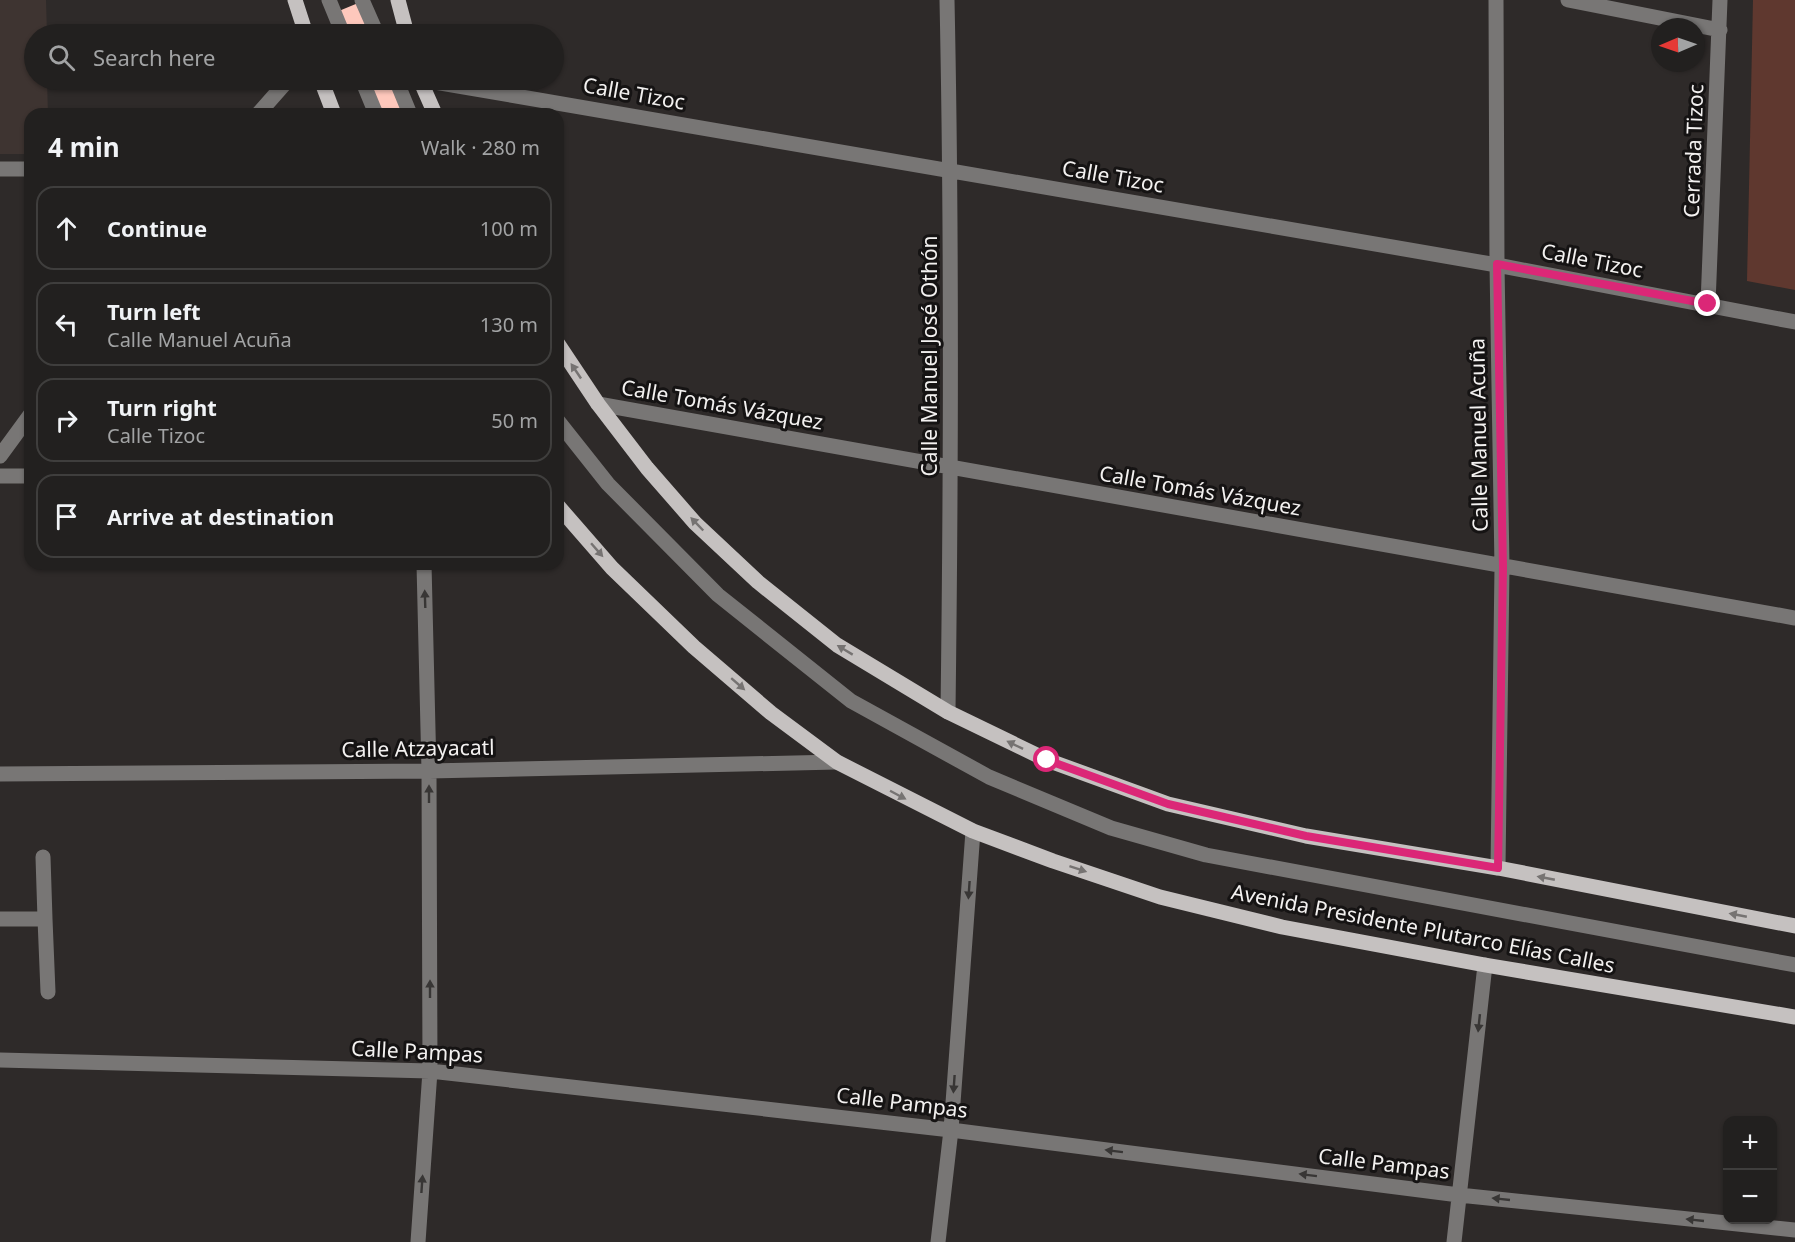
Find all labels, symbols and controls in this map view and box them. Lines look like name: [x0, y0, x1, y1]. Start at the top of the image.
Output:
north arrow: [1651, 18, 1705, 72]
search box: [24, 24, 564, 90]
icon: search: [45, 41, 78, 74]
text: Search here: [93, 42, 215, 72]
street label: Calle Tizoc: [581, 70, 687, 116]
street label: Cerrada Tizoc: [1677, 84, 1709, 218]
text: 4 min: [48, 129, 120, 165]
text: Walk · 280 m: [421, 134, 540, 161]
street label: Calle Tizoc: [1060, 153, 1166, 199]
icon: ahead: [50, 212, 83, 245]
text: Continue: [107, 213, 207, 243]
text: 100 m: [480, 215, 538, 242]
street label: Calle Manuel José Othón: [915, 235, 943, 477]
street label: Calle Tizoc: [1539, 236, 1645, 284]
route end: [1694, 290, 1720, 316]
text: Turn left: [107, 296, 201, 326]
icon: left: [50, 308, 83, 341]
text: 130 m: [480, 311, 538, 338]
text: Calle Manuel Acuña: [107, 326, 292, 353]
street label: Calle Manuel Acuña: [1462, 338, 1494, 532]
one-way arrow: [570, 364, 582, 380]
street label: Calle Tomás Vázquez: [619, 372, 825, 436]
text: Turn right: [107, 392, 217, 422]
icon: right: [50, 404, 83, 437]
text: 50 m: [491, 407, 538, 434]
text: Calle Tizoc: [107, 422, 205, 449]
street label: Calle Tomás Vázquez: [1097, 458, 1303, 522]
icon: arrive: [50, 500, 83, 533]
text: Arrive at destination: [107, 501, 334, 531]
one-way arrow: [690, 517, 704, 532]
one-way arrow: [590, 542, 603, 558]
one-way arrow: [420, 589, 429, 608]
one-way arrow: [837, 644, 853, 655]
one-way arrow: [730, 677, 745, 690]
street label: Calle Atzayacatl: [341, 733, 495, 763]
one-way arrow: [1007, 740, 1024, 750]
route start: [1033, 746, 1059, 772]
one-way arrow: [424, 784, 434, 803]
one-way arrow: [889, 789, 907, 799]
one-way arrow: [1069, 865, 1087, 875]
one-way arrow: [1536, 873, 1555, 882]
street label: Avenida Presidente Plutarco Elías Calles: [1229, 877, 1617, 979]
one-way arrow: [964, 880, 974, 899]
one-way arrow: [1728, 910, 1747, 919]
one-way arrow: [425, 979, 435, 998]
one-way arrow: [1474, 1014, 1483, 1033]
street label: Calle Pampas: [350, 1034, 484, 1068]
one-way arrow: [950, 1075, 959, 1094]
street label: Calle Pampas: [835, 1080, 969, 1124]
map controls: [1723, 1116, 1777, 1224]
button: +: [1723, 1116, 1777, 1170]
street label: Calle Pampas: [1317, 1141, 1451, 1185]
one-way arrow: [1105, 1146, 1124, 1155]
button: −: [1723, 1170, 1777, 1224]
one-way arrow: [1298, 1171, 1317, 1180]
one-way arrow: [418, 1174, 427, 1193]
one-way arrow: [1492, 1194, 1511, 1204]
one-way arrow: [1686, 1215, 1705, 1225]

